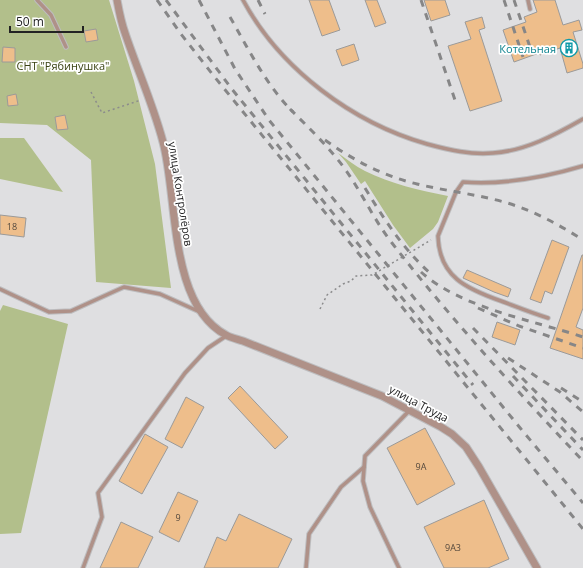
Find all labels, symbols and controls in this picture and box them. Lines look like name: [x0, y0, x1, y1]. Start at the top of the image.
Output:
scale bar: [10, 8, 83, 34]
text: 50 m: [16, 13, 44, 30]
building icon: Котельная: [559, 38, 579, 58]
place label: Котельная: [499, 41, 556, 56]
park label: СНТ "Рябинушка": [16, 58, 110, 73]
street label: улица Контролёров: [165, 141, 197, 247]
house number: 18: [7, 220, 17, 233]
street label: улица Труда: [387, 381, 451, 425]
house number: 9А: [416, 460, 427, 473]
house number: 9: [175, 511, 181, 524]
house number: 9А3: [445, 541, 461, 554]

